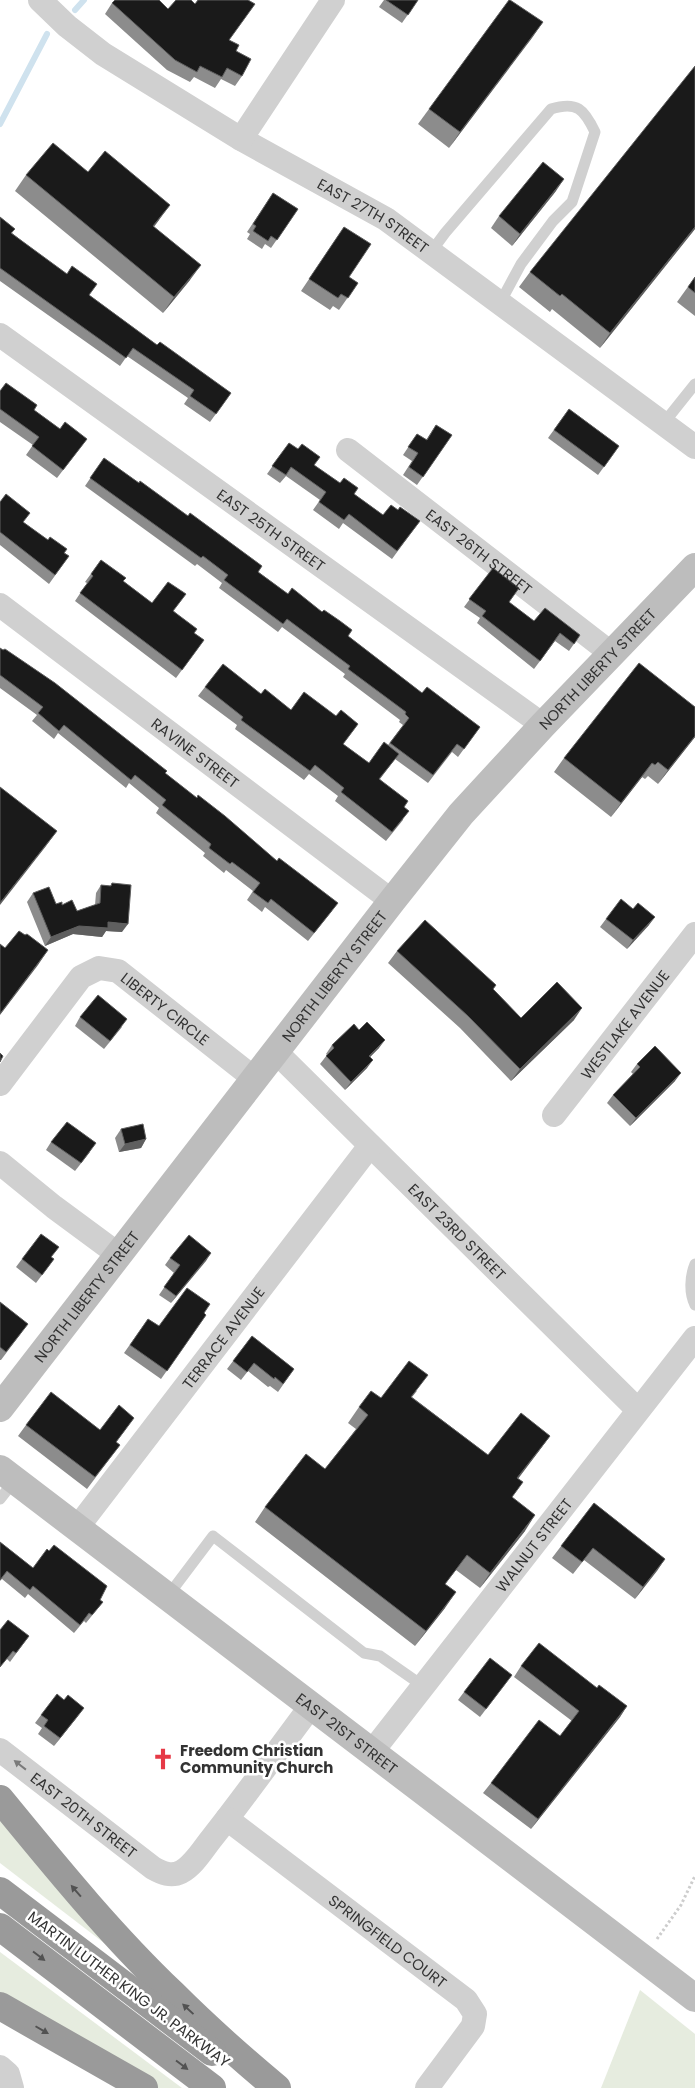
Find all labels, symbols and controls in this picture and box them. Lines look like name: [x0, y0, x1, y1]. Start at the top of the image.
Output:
street label: EAST 27TH STREET: [314, 173, 433, 258]
street label: EAST 25TH STREET: [213, 484, 330, 576]
street label: EAST 26TH STREET: [422, 504, 537, 599]
street label: NORTH LIBERTY STREET: [534, 604, 660, 734]
street label: RAVINE STREET: [147, 713, 244, 793]
street label: NORTH LIBERTY STREET: [277, 906, 391, 1046]
street label: WESTLAKE AVENUE: [576, 965, 674, 1083]
street label: LIBERTY CIRCLE: [117, 967, 214, 1050]
street label: EAST 23RD STREET: [404, 1178, 511, 1284]
street label: NORTH LIBERTY STREET: [29, 1226, 144, 1366]
street label: TERRACE AVENUE: [177, 1282, 269, 1393]
street label: WALNUT STREET: [490, 1494, 577, 1596]
street label: EAST 21ST STREET: [292, 1688, 402, 1779]
place label: Freedom Christian Community Church: [180, 1740, 333, 1778]
church icon: Freedom Christian Community Church: [150, 1746, 176, 1772]
one-way arrow: [13, 1760, 27, 1770]
street label: EAST 20TH STREET: [26, 1767, 141, 1862]
one-way arrow: [71, 1885, 82, 1898]
street label: SPRINGFIELD COURT: [325, 1889, 452, 1993]
street label: MARTIN LUTHER KING JR. PARKWAY: [24, 1906, 235, 2072]
one-way arrow: [32, 1951, 46, 1961]
one-way arrow: [183, 2003, 195, 2015]
one-way arrow: [35, 2026, 50, 2034]
one-way arrow: [175, 2060, 188, 2071]

